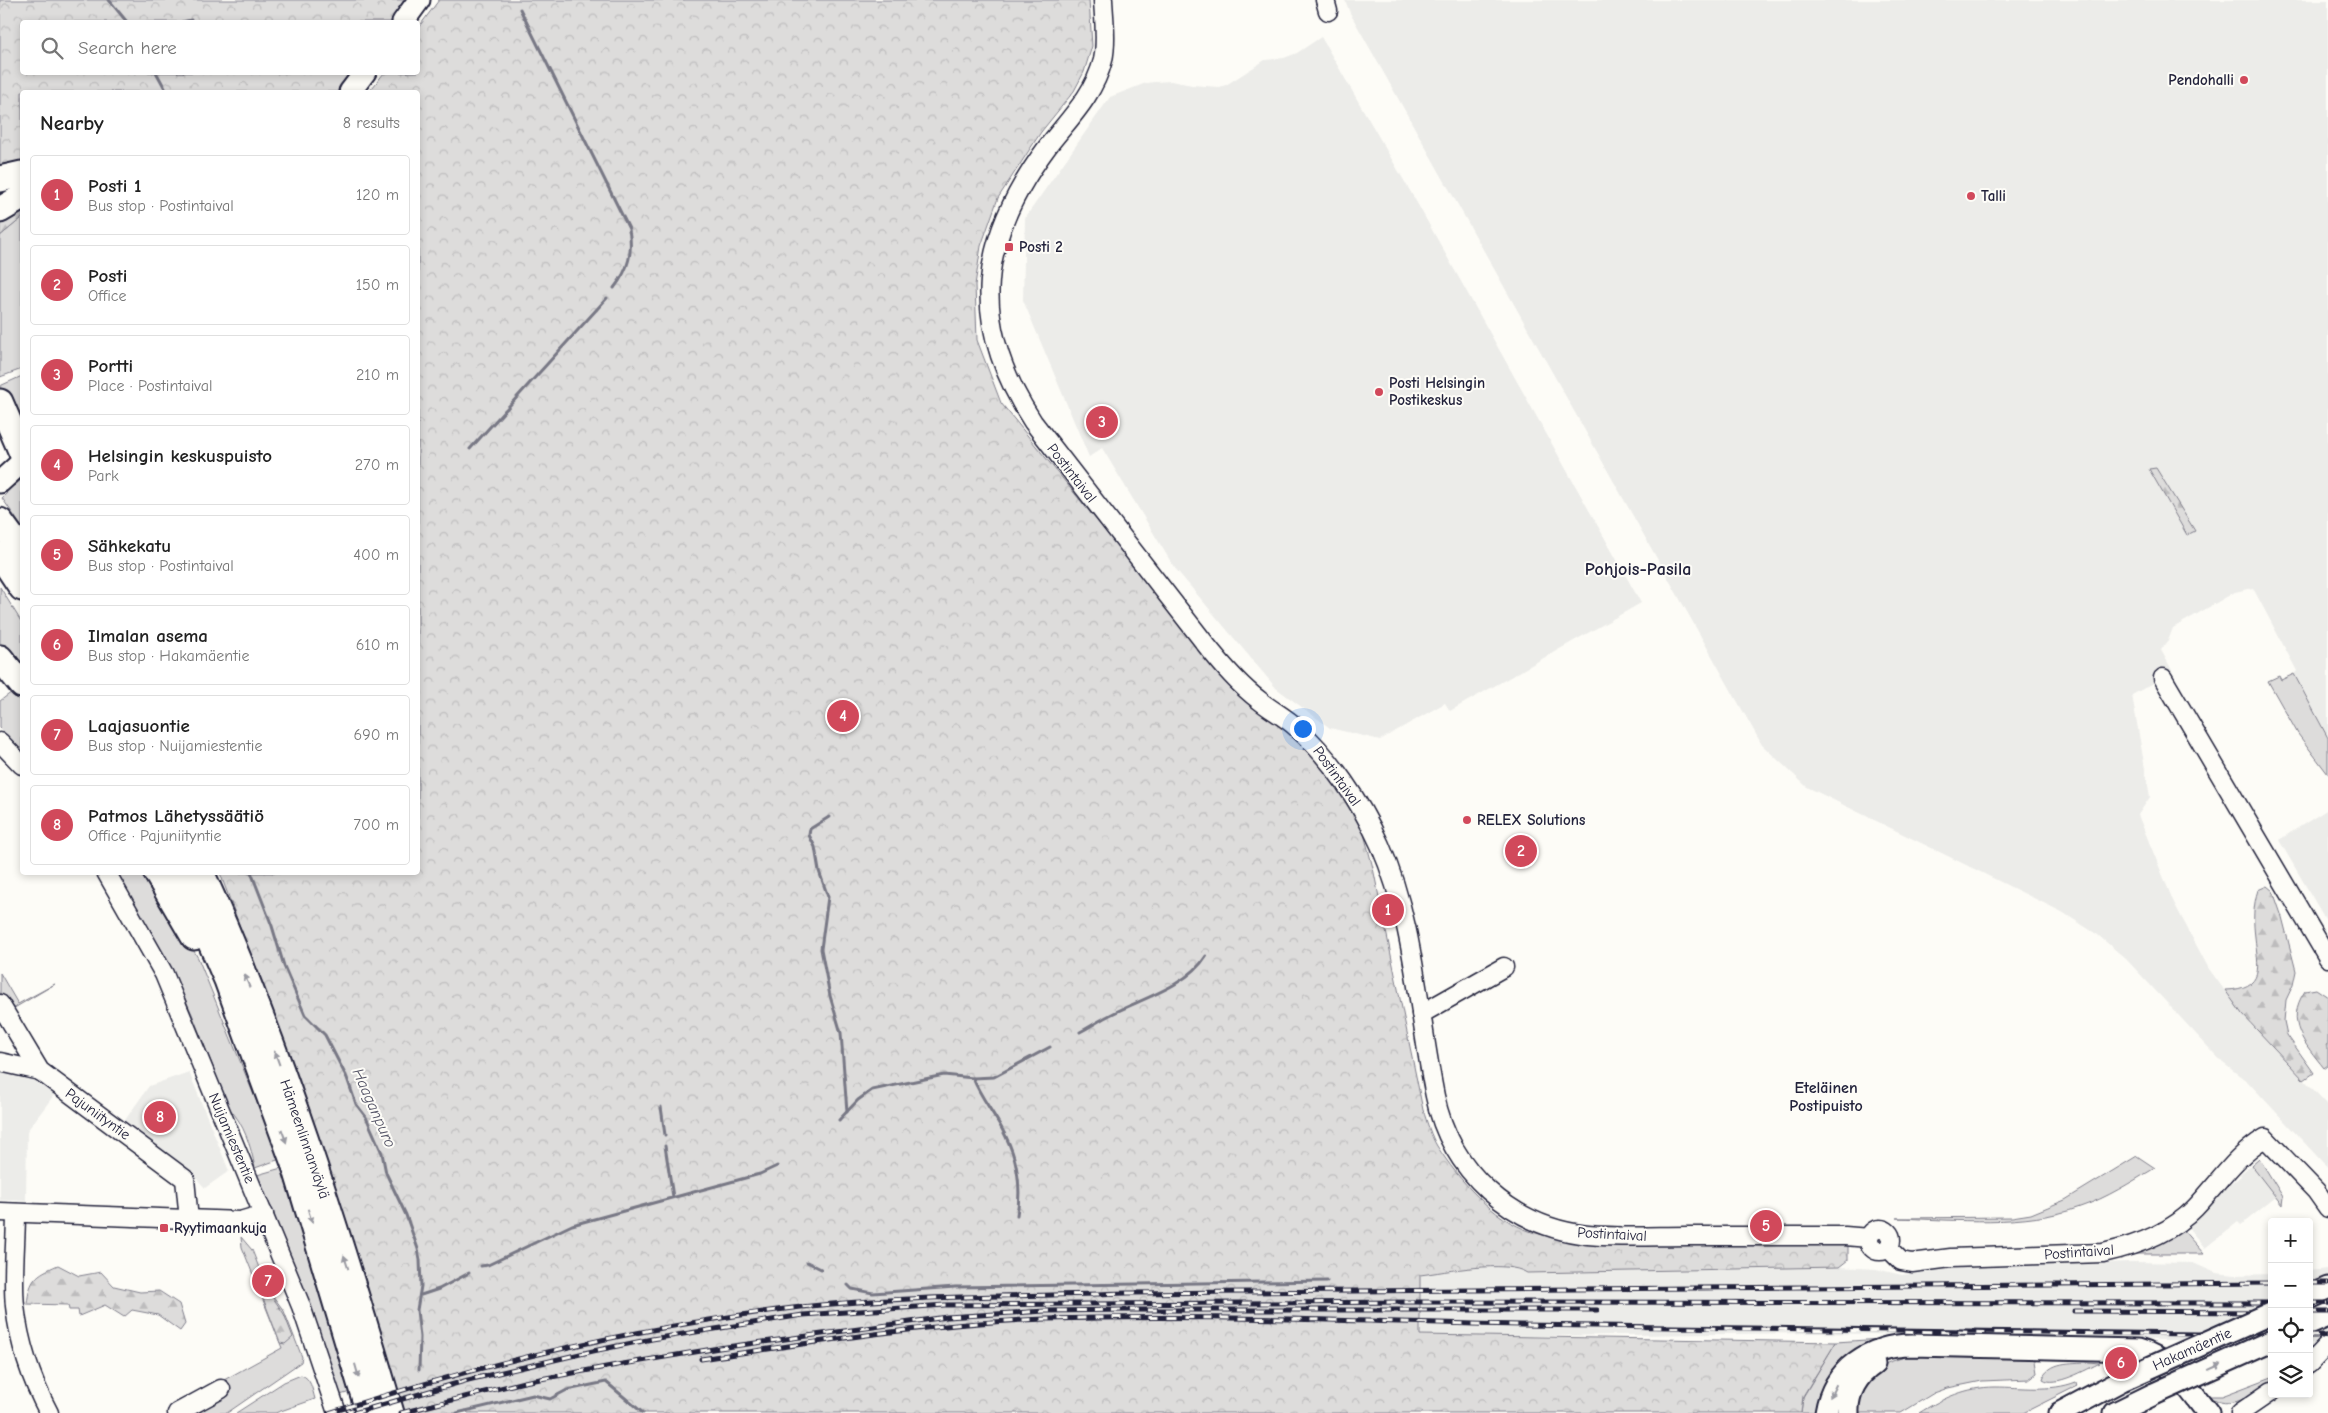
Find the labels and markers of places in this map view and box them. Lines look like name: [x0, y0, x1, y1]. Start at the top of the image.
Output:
place label: Pendohalli: [2168, 71, 2234, 89]
marker: Pendohalli: [2238, 74, 2250, 86]
place label: Talli: [1981, 187, 2006, 205]
marker: Talli: [1965, 190, 1977, 202]
place label: Posti 2: [1019, 238, 1063, 256]
marker: Posti 2: [1003, 241, 1015, 253]
place label: Posti Helsingin Postikeskus: [1389, 374, 1485, 409]
marker: Posti Helsingin Postikeskus: [1373, 386, 1385, 398]
pin: 3: [1086, 403, 1118, 441]
pin: 4: [827, 697, 859, 735]
place label: RELEX Solutions: [1477, 811, 1585, 829]
marker: RELEX Solutions: [1461, 814, 1473, 826]
pin: 2: [1505, 832, 1537, 870]
pin: 1: [1372, 891, 1404, 929]
pin: 8: [144, 1098, 176, 1136]
pin: 5: [1750, 1207, 1782, 1245]
place label: Ryytimaankuja: [174, 1219, 267, 1237]
marker: Ryytimaankuja: [158, 1222, 170, 1234]
pin: 7: [252, 1262, 284, 1300]
pin: 6: [2105, 1344, 2137, 1382]

